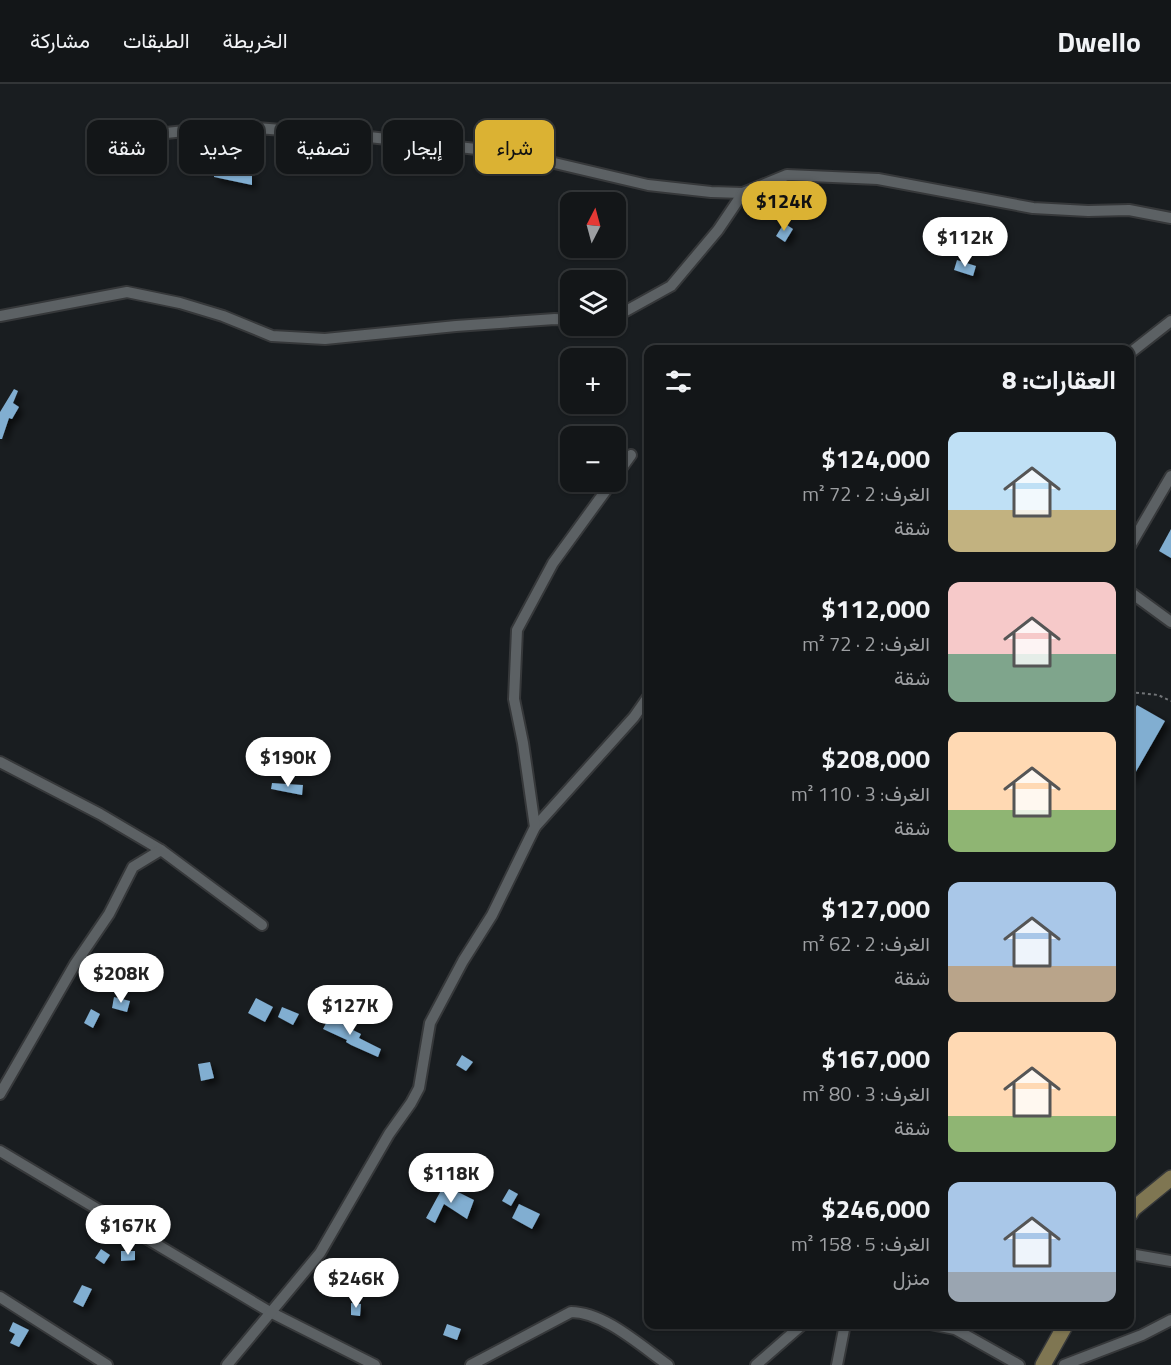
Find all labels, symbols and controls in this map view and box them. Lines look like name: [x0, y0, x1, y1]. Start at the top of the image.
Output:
text: Dwello: [1057, 20, 1141, 63]
text: مشاركة: [30, 24, 90, 56]
text: الطبقات: [123, 24, 190, 56]
text: الخريطة: [223, 24, 288, 56]
chip: شقة: [87, 120, 167, 174]
chip: جديد: [179, 120, 264, 174]
chip: تصفية: [276, 120, 371, 174]
chip: إيجار: [383, 120, 463, 174]
chip: شراء: [475, 120, 554, 174]
pin: $124K: [742, 181, 826, 232]
text: $124K: [756, 185, 812, 216]
north arrow: [560, 192, 626, 258]
map controls: [560, 192, 626, 492]
pin: $112K: [923, 217, 1007, 268]
text: $112K: [937, 221, 993, 252]
button: layers: [560, 270, 626, 336]
button: +: [560, 348, 626, 414]
text: العقارات: 8: [1002, 360, 1116, 399]
icon: filters: [662, 365, 695, 398]
button: −: [560, 426, 626, 492]
text: $124,000: [821, 439, 930, 478]
icon: home: [996, 456, 1068, 528]
text: الغرف: 2 · 72 m²: [802, 478, 930, 509]
text: شقة: [894, 512, 930, 543]
text: $112,000: [821, 589, 930, 628]
icon: home: [996, 606, 1068, 678]
text: الغرف: 2 · 72 m²: [802, 628, 930, 659]
text: شقة: [894, 662, 930, 693]
pin: $190K: [246, 737, 330, 788]
text: $208,000: [821, 739, 930, 778]
text: $190K: [260, 741, 316, 772]
icon: home: [996, 756, 1068, 828]
text: الغرف: 3 · 110 m²: [791, 778, 930, 809]
text: شقة: [894, 812, 930, 843]
text: $127,000: [821, 889, 930, 928]
icon: home: [996, 906, 1068, 978]
text: الغرف: 2 · 62 m²: [802, 928, 930, 959]
pin: $208K: [79, 953, 163, 1004]
text: $208K: [93, 957, 149, 988]
text: شقة: [894, 962, 930, 993]
pin: $127K: [308, 985, 392, 1036]
text: $127K: [322, 989, 378, 1020]
text: $167,000: [821, 1039, 930, 1078]
icon: home: [996, 1056, 1068, 1128]
text: الغرف: 3 · 80 m²: [802, 1078, 930, 1109]
text: شقة: [894, 1112, 930, 1143]
pin: $118K: [409, 1153, 493, 1204]
text: $118K: [423, 1157, 479, 1188]
text: $246,000: [821, 1189, 930, 1228]
pin: $167K: [86, 1205, 170, 1256]
icon: home: [996, 1206, 1068, 1278]
text: $167K: [100, 1209, 156, 1240]
text: الغرف: 5 · 158 m²: [791, 1228, 930, 1259]
pin: $246K: [314, 1258, 398, 1309]
text: $246K: [328, 1262, 384, 1293]
text: منزل: [893, 1262, 930, 1293]

